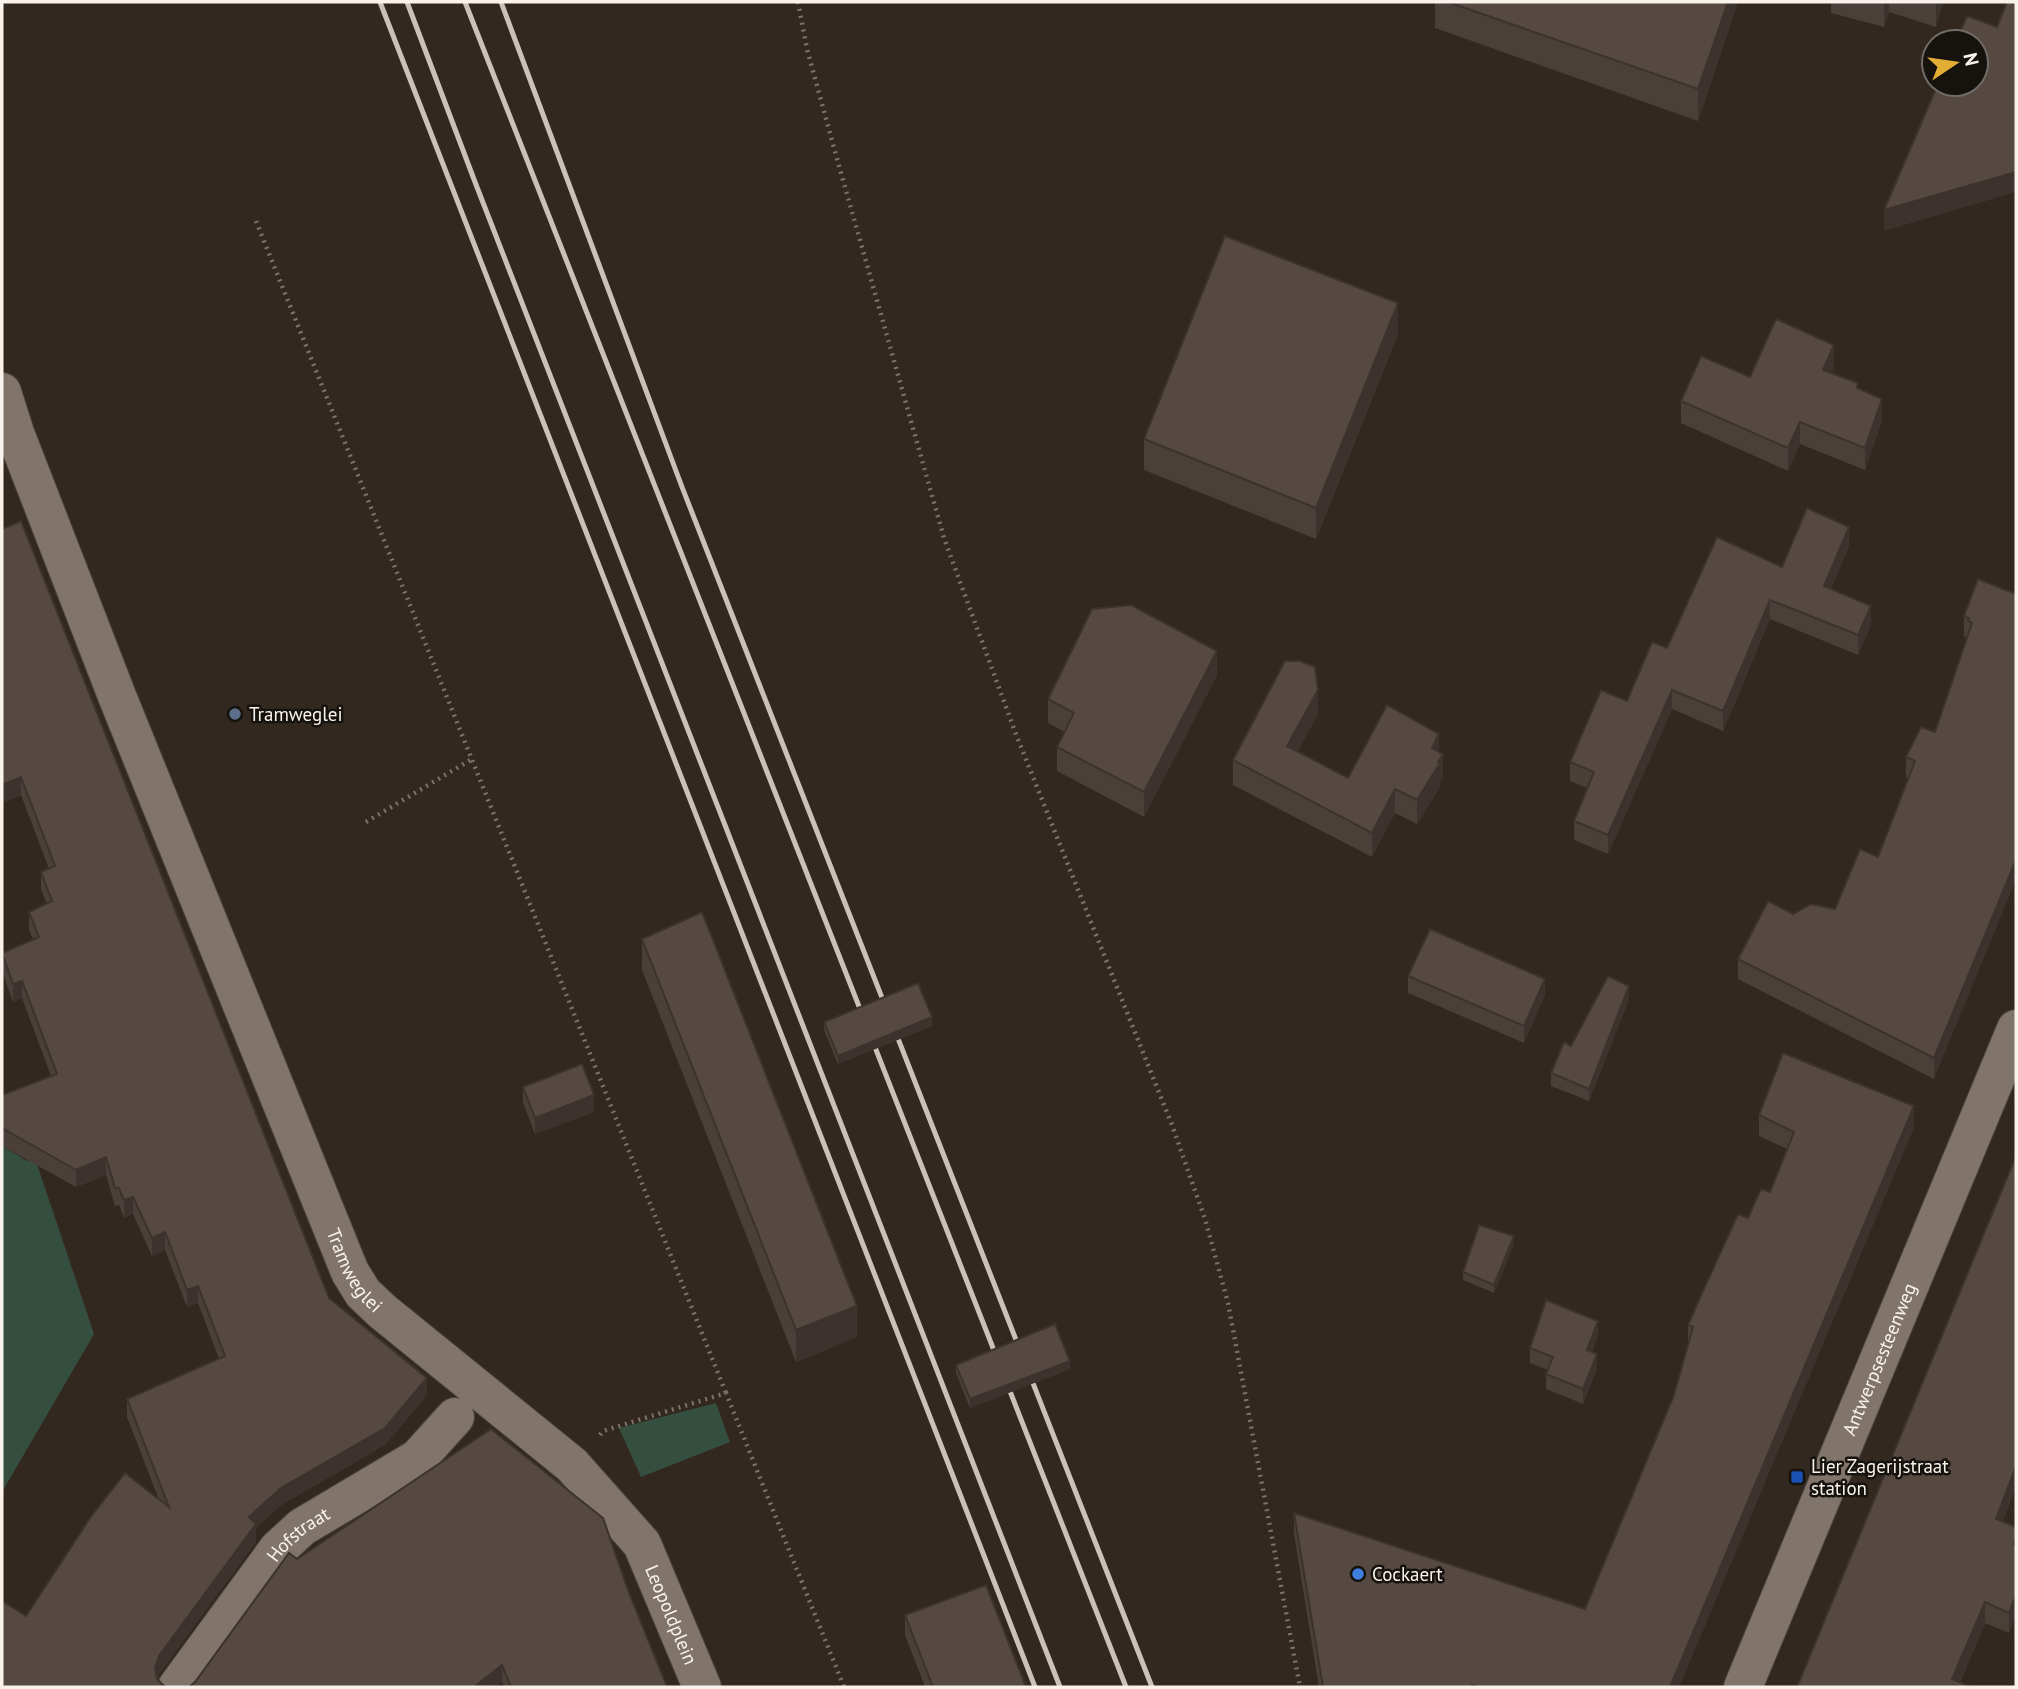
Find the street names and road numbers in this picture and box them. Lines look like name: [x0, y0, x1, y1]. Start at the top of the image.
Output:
street label: Tramweglei: [322, 1225, 388, 1317]
street label: Antwerpsesteenweg: [1837, 1279, 1921, 1439]
street label: Hofstraat: [261, 1501, 334, 1566]
street label: Leopoldplein: [640, 1561, 703, 1668]

